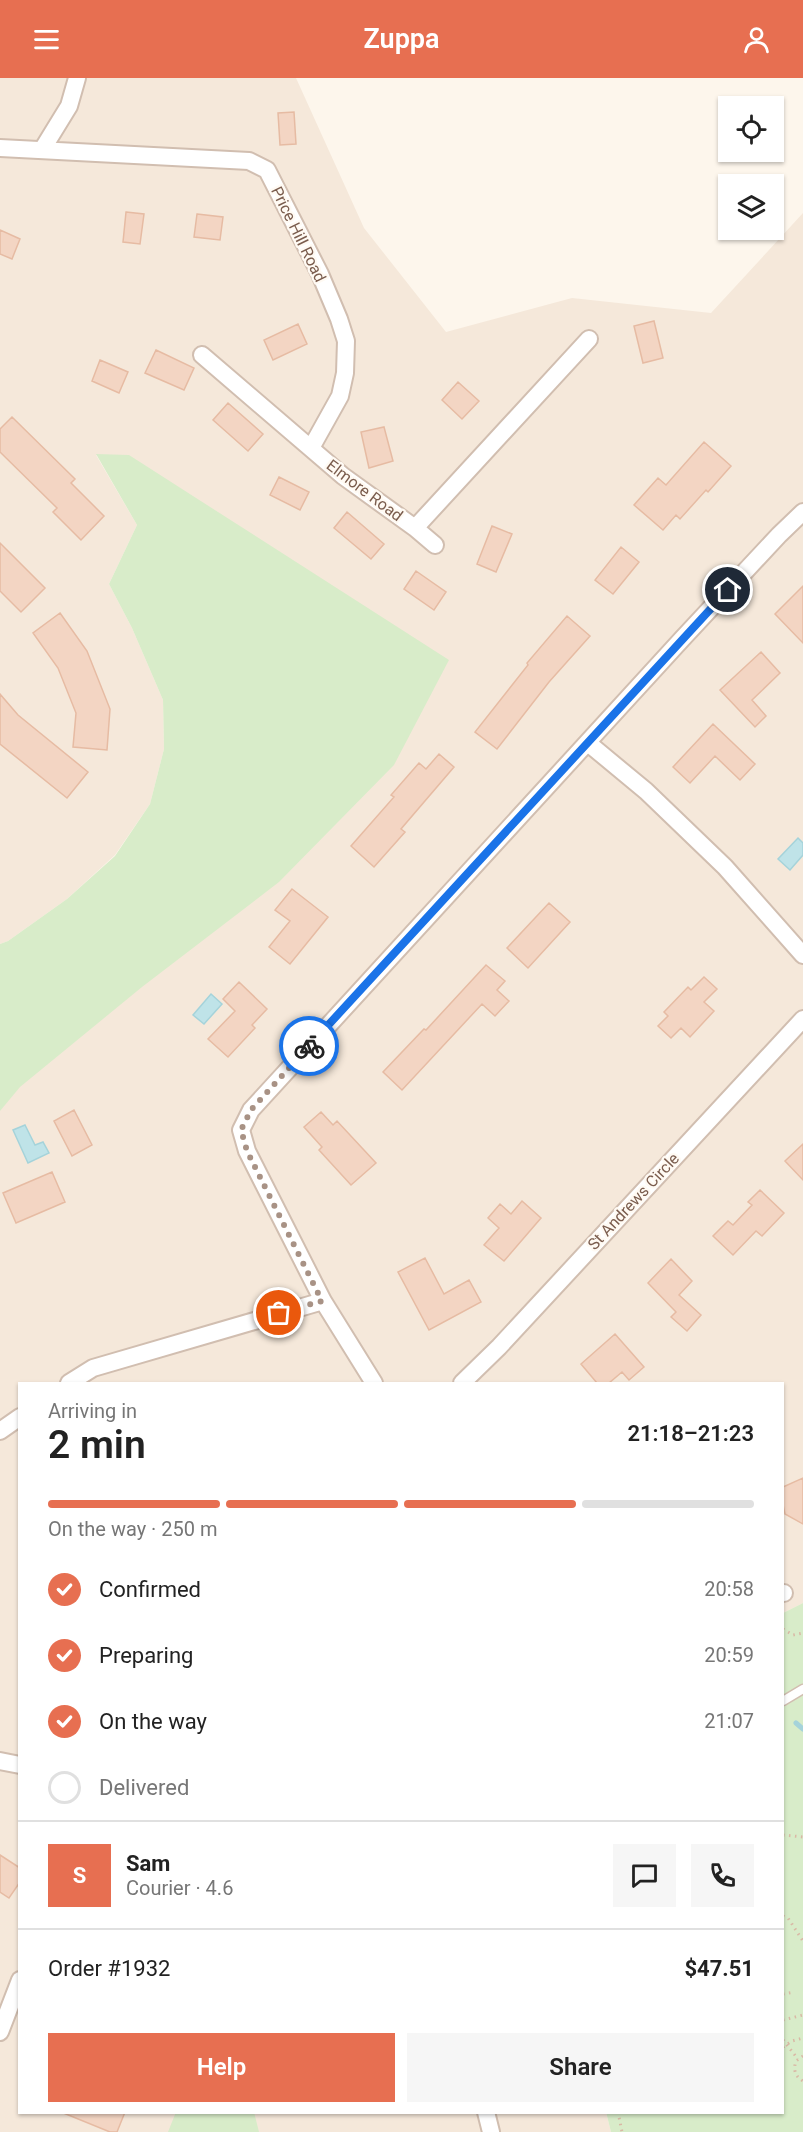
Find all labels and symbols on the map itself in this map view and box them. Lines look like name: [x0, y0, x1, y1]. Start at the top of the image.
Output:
street label: Price Hill Road: [267, 183, 330, 285]
street label: Elmore Road: [323, 456, 407, 525]
pin: [702, 564, 753, 615]
courier: [279, 1016, 339, 1076]
street label: St Andrews Circle: [584, 1149, 683, 1254]
pin: [253, 1287, 304, 1338]

